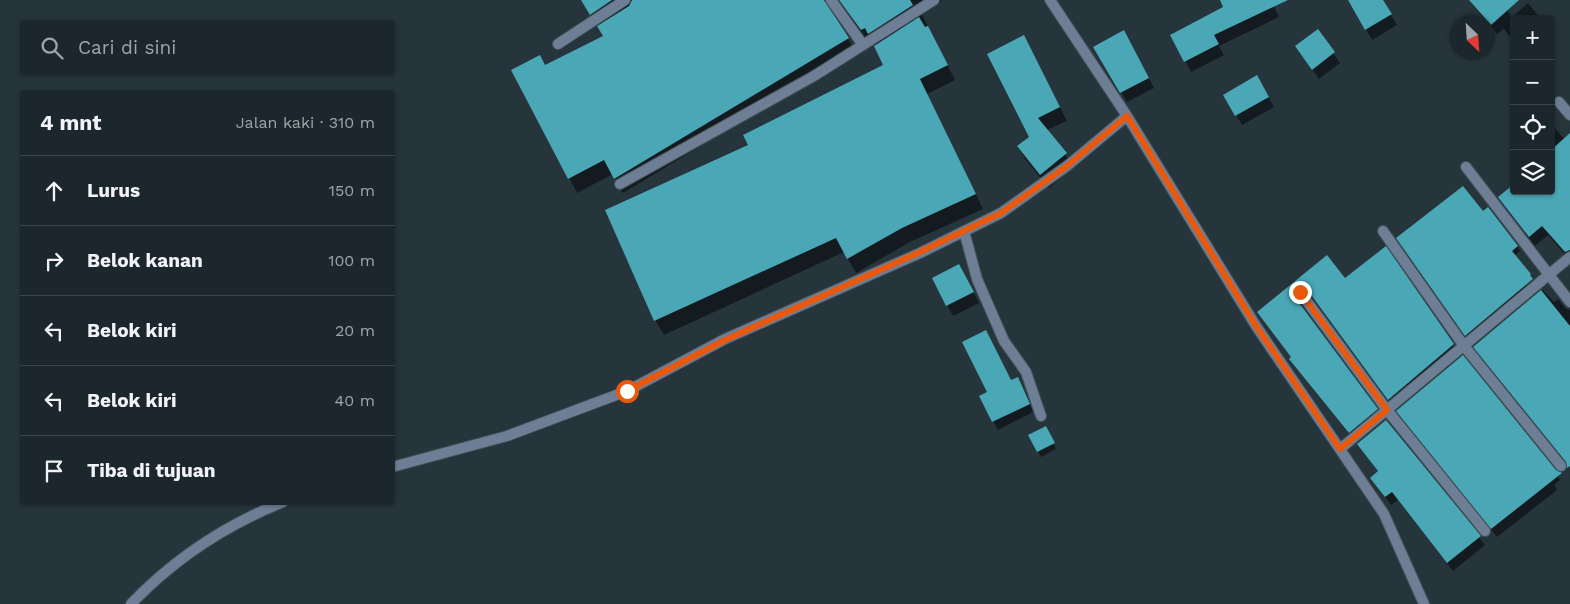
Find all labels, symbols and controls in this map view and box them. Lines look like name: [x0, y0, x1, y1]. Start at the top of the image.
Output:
north arrow: [1450, 15, 1495, 60]
map controls: [1510, 15, 1555, 195]
button: +: [1510, 15, 1555, 60]
search box: [20, 20, 395, 75]
icon: search: [38, 34, 66, 62]
text: Cari di sini: [78, 36, 176, 59]
button: −: [1510, 60, 1555, 105]
button: locate: [1510, 105, 1555, 150]
text: 4 mnt: [40, 110, 101, 135]
text: Jalan kaki · 310 m: [236, 113, 375, 132]
button: layers: [1510, 150, 1555, 195]
icon: ahead: [40, 177, 68, 205]
text: Lurus: [87, 179, 140, 202]
text: 150 m: [329, 181, 375, 200]
icon: right: [40, 247, 68, 275]
text: Belok kanan: [87, 249, 203, 272]
text: 100 m: [328, 251, 375, 270]
route end: [1289, 281, 1312, 304]
icon: left: [40, 317, 68, 345]
text: Belok kiri: [87, 319, 177, 342]
text: 20 m: [335, 321, 375, 340]
route start: [616, 380, 639, 403]
icon: left: [40, 387, 68, 415]
text: Belok kiri: [87, 389, 177, 412]
text: 40 m: [335, 391, 375, 410]
icon: arrive: [40, 457, 68, 485]
text: Tiba di tujuan: [87, 459, 216, 482]

